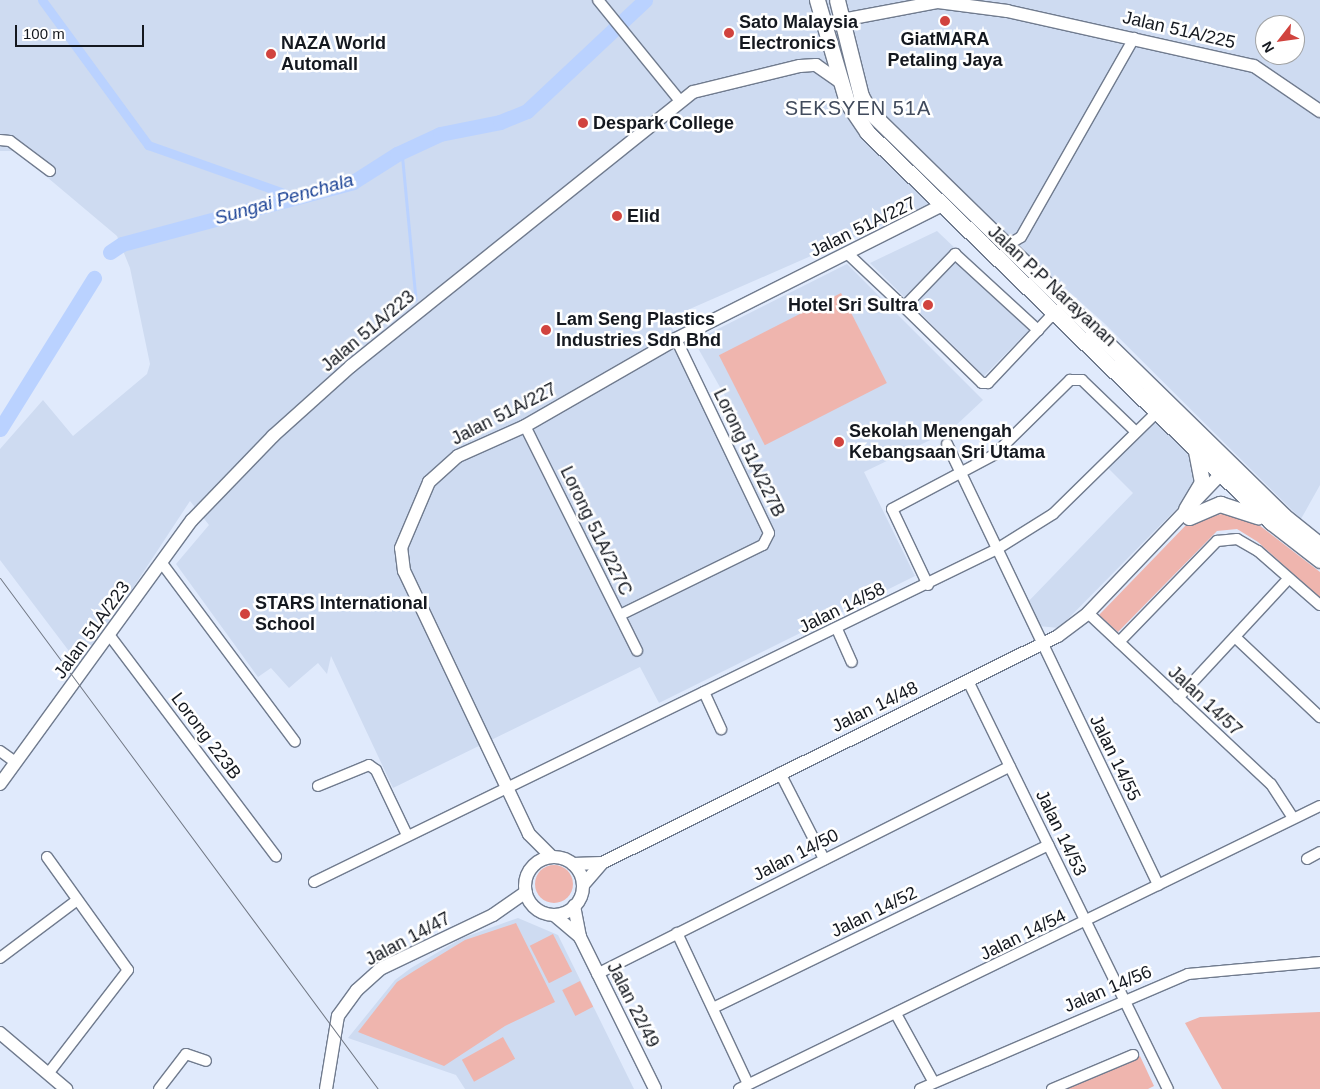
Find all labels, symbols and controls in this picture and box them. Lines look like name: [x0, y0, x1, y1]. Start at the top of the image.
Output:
street label: Jalan 51A/225: [1120, 7, 1238, 53]
place label: Sato Malaysia Electronics: [739, 12, 858, 54]
scale bar: [18, 15, 146, 47]
marker: GiatMARA Petaling Jaya: [939, 15, 951, 27]
north arrow: [1255, 15, 1305, 65]
text: 100 m: [23, 25, 65, 42]
marker: Sato Malaysia Electronics: [723, 27, 735, 39]
place label: GiatMARA Petaling Jaya: [887, 29, 1003, 72]
place label: NAZA World Automall: [281, 33, 387, 76]
text: N: [1258, 39, 1277, 55]
marker: NAZA World Automall: [265, 48, 277, 60]
district label: SEKSYEN 51A: [783, 96, 933, 120]
place label: Despark College: [593, 112, 734, 134]
marker: Despark College: [577, 117, 589, 129]
water label: Sungai Penchala: [212, 168, 356, 230]
street label: Jalan 51A/227: [807, 192, 919, 262]
place label: Elid: [627, 205, 660, 227]
marker: Elid: [611, 210, 623, 222]
street label: Jalan P.P Narayanan: [983, 221, 1121, 351]
street label: Jalan 51A/223: [317, 286, 419, 376]
place label: Hotel Sri Sultra: [788, 294, 918, 316]
marker: Hotel Sri Sultra: [922, 299, 934, 311]
place label: Lam Seng Plastics Industries Sdn Bhd: [556, 309, 721, 352]
marker: Lam Seng Plastics Industries Sdn Bhd: [540, 324, 552, 336]
street label: Jalan 51A/227: [448, 378, 560, 450]
street label: Lorong 51A/227B: [709, 385, 789, 521]
place label: Sekolah Menengah Kebangsaan Sri Utama: [849, 421, 1045, 464]
marker: Sekolah Menengah Kebangsaan Sri Utama: [833, 436, 845, 448]
street label: Lorong 51A/227C: [555, 463, 637, 599]
street label: Jalan 51A/223: [49, 577, 135, 683]
street label: Jalan 14/58: [795, 578, 889, 638]
place label: STARS International School: [255, 593, 428, 636]
marker: STARS International School: [239, 608, 251, 620]
street label: Jalan 14/57: [1164, 661, 1246, 741]
street label: Jalan 14/48: [828, 677, 922, 737]
street label: Lorong 223B: [166, 688, 246, 784]
street label: Jalan 14/55: [1085, 711, 1145, 805]
street label: Jalan 14/53: [1031, 786, 1091, 880]
street label: Jalan 14/50: [750, 824, 842, 886]
street label: Jalan 14/52: [827, 882, 921, 942]
street label: Jalan 14/54: [976, 905, 1070, 965]
street label: Jalan 14/47: [362, 908, 454, 970]
street label: Jalan 22/49: [602, 959, 664, 1051]
street label: Jalan 14/56: [1061, 961, 1155, 1017]

